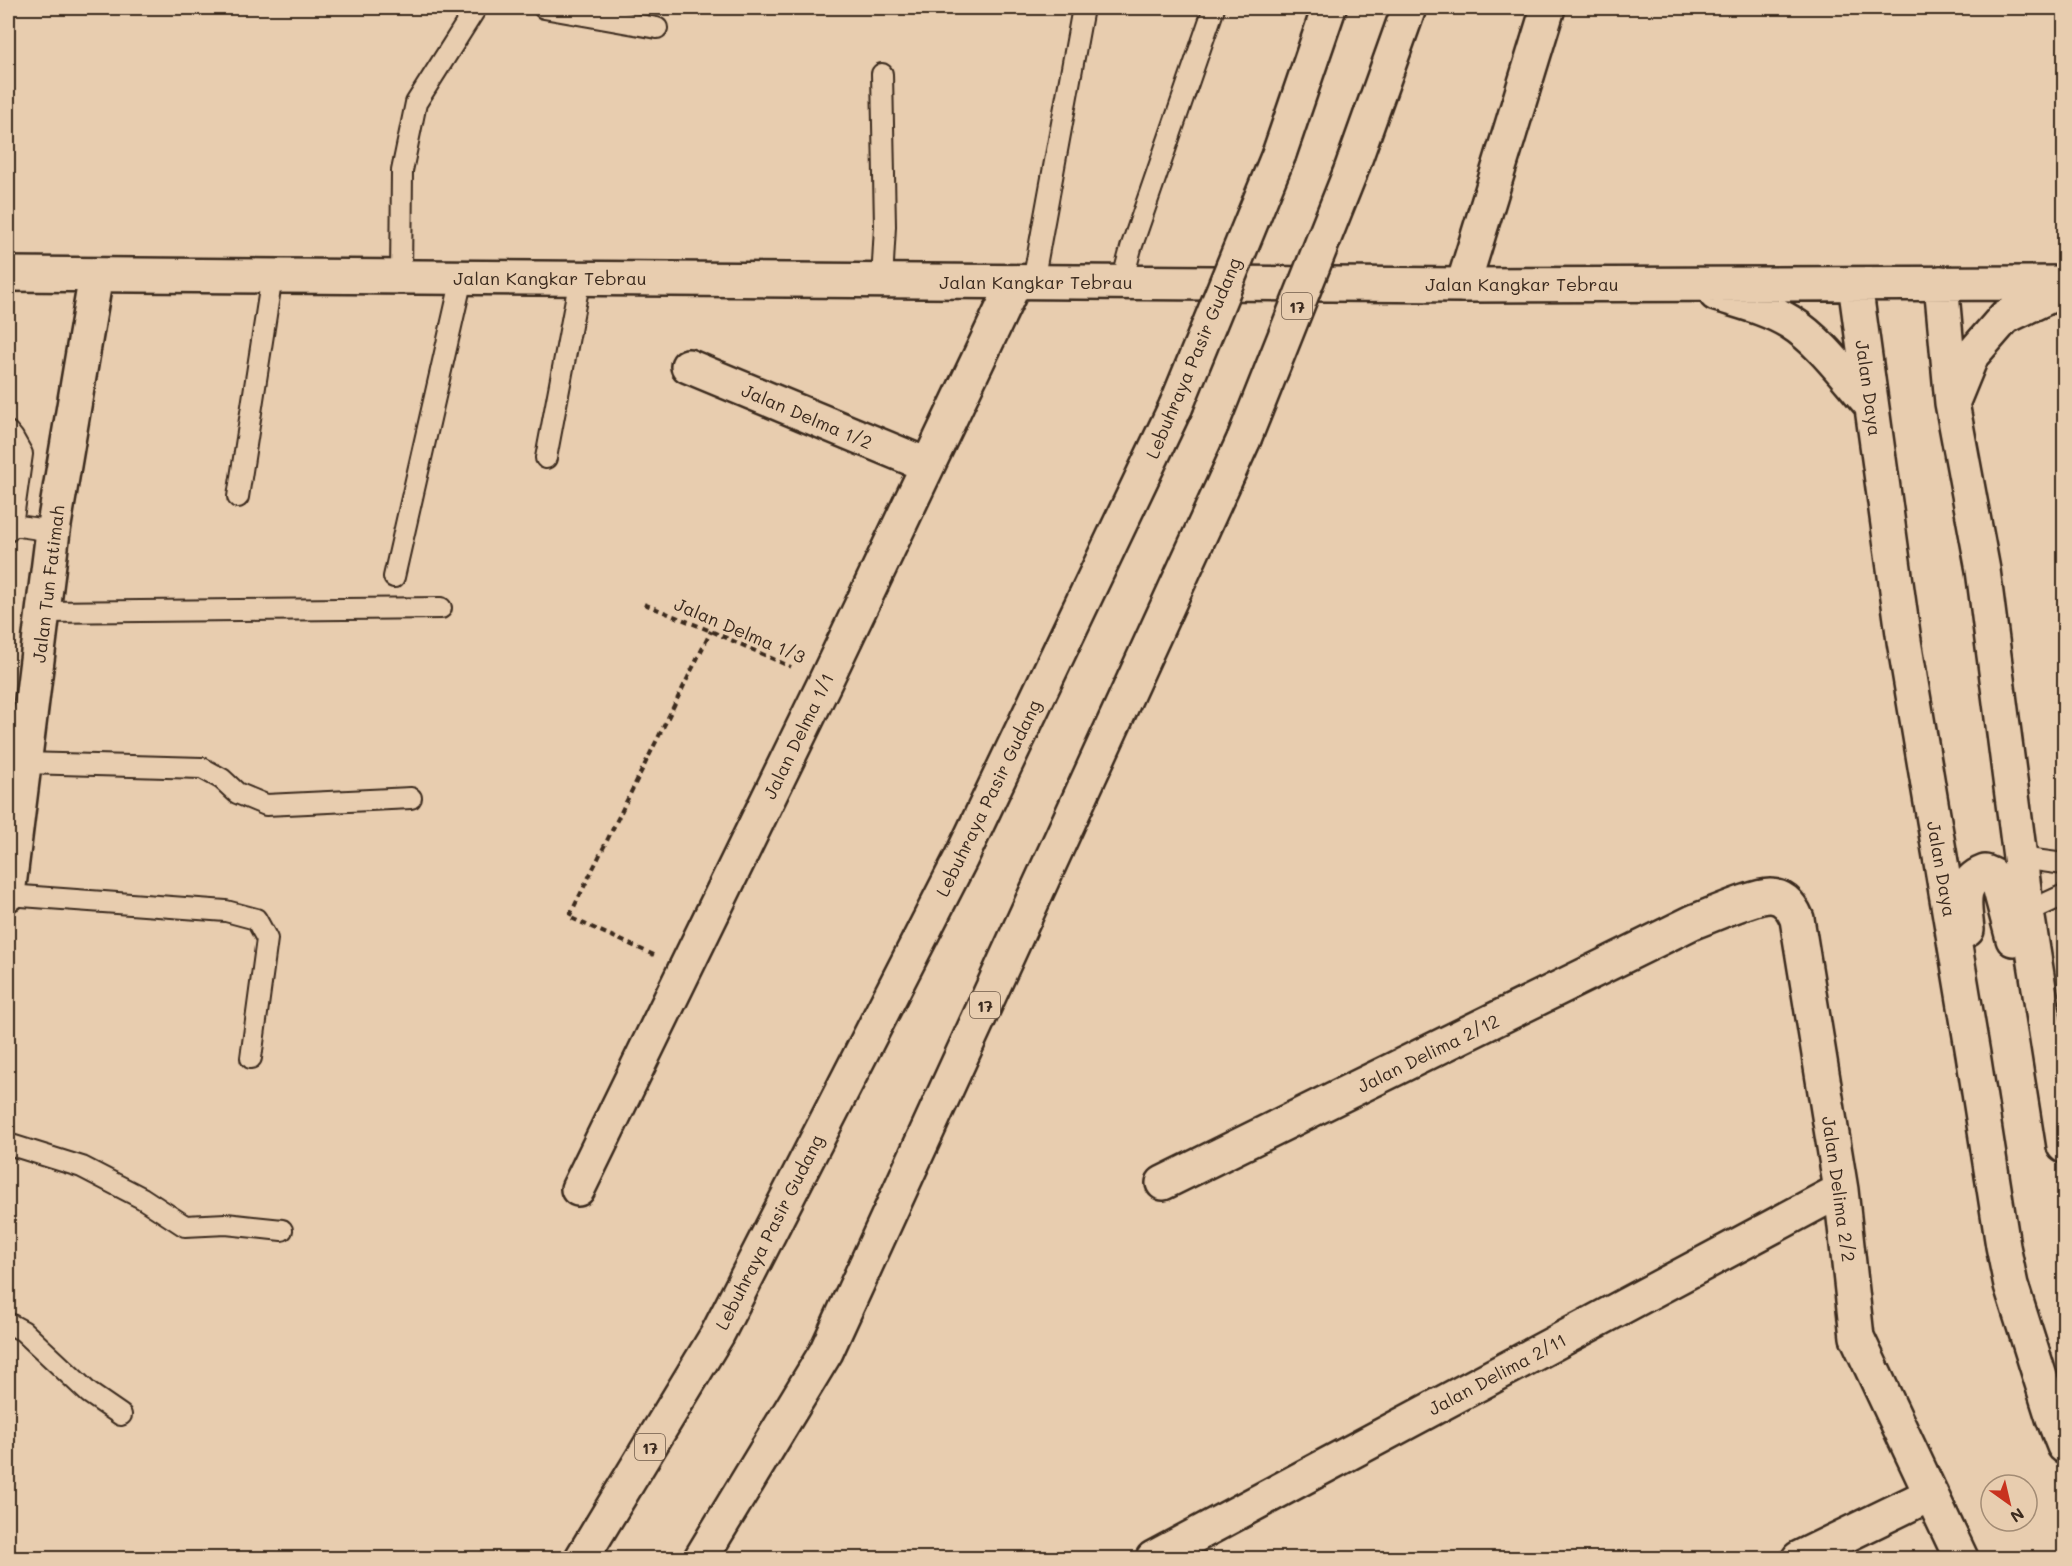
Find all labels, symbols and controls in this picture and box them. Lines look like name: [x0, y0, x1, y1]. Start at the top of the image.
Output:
street label: Lebuhraya Pasir Gudang: [1140, 254, 1246, 462]
street label: Jalan Kangkar Tebrau: [453, 266, 647, 290]
street label: Jalan Kangkar Tebrau: [939, 270, 1133, 294]
street label: Jalan Kangkar Tebrau: [1425, 272, 1619, 296]
road number: 17: [1282, 293, 1312, 319]
street label: Jalan Daya: [1850, 338, 1888, 438]
street label: Jalan Delma 1/2: [738, 378, 876, 454]
street label: Jalan Tun Fatimah: [26, 504, 70, 664]
street label: Jalan Delma 1/3: [671, 592, 809, 668]
street label: Jalan Delma 1/1: [757, 669, 839, 803]
street label: Lebuhraya Pasir Gudang: [930, 696, 1046, 900]
street label: Jalan Daya: [1922, 819, 1962, 919]
road number: 17: [970, 992, 1000, 1018]
street label: Jalan Delima 2/12: [1353, 1008, 1503, 1098]
street label: Jalan Delima 2/2: [1817, 1115, 1861, 1263]
street label: Lebuhraya Pasir Gudang: [709, 1130, 829, 1334]
street label: Jalan Delima 2/11: [1424, 1327, 1570, 1421]
road number: 17: [635, 1434, 665, 1460]
north arrow: [1979, 1473, 2039, 1533]
text: N: [2007, 1504, 2029, 1528]

